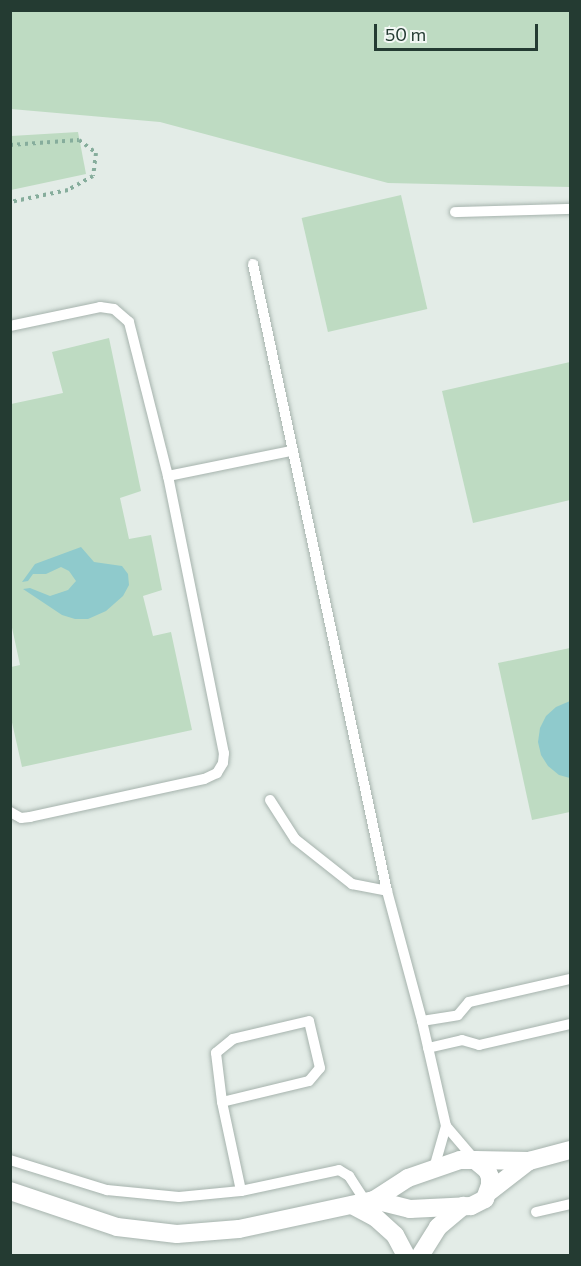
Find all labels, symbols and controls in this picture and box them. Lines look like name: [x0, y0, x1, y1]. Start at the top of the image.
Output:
scale bar: [377, 12, 540, 50]
text: 50 m: [385, 23, 426, 45]

